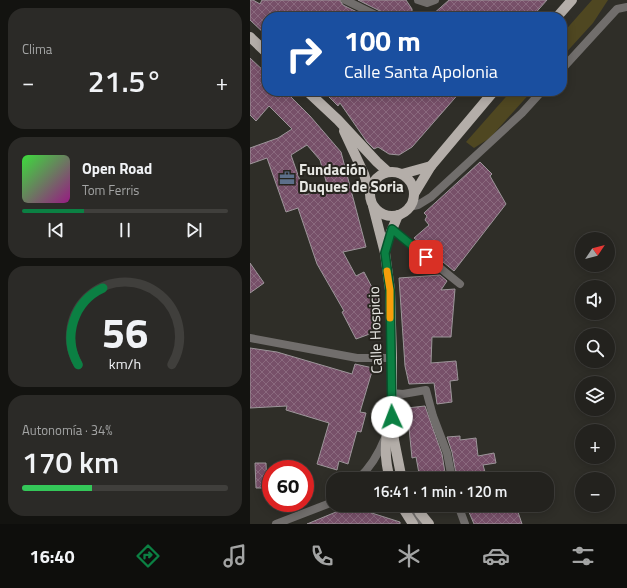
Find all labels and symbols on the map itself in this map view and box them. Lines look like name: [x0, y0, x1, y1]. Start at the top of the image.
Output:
place label: Fundación Duques de Soria: [299, 158, 404, 198]
office icon: Fundación Duques de Soria: [278, 169, 296, 187]
north arrow: [575, 232, 615, 272]
pin: [409, 240, 443, 274]
street label: Calle Hospicio: [362, 286, 388, 374]
position arrow: [371, 396, 413, 438]
speed limit sign: 60: [262, 460, 314, 512]

